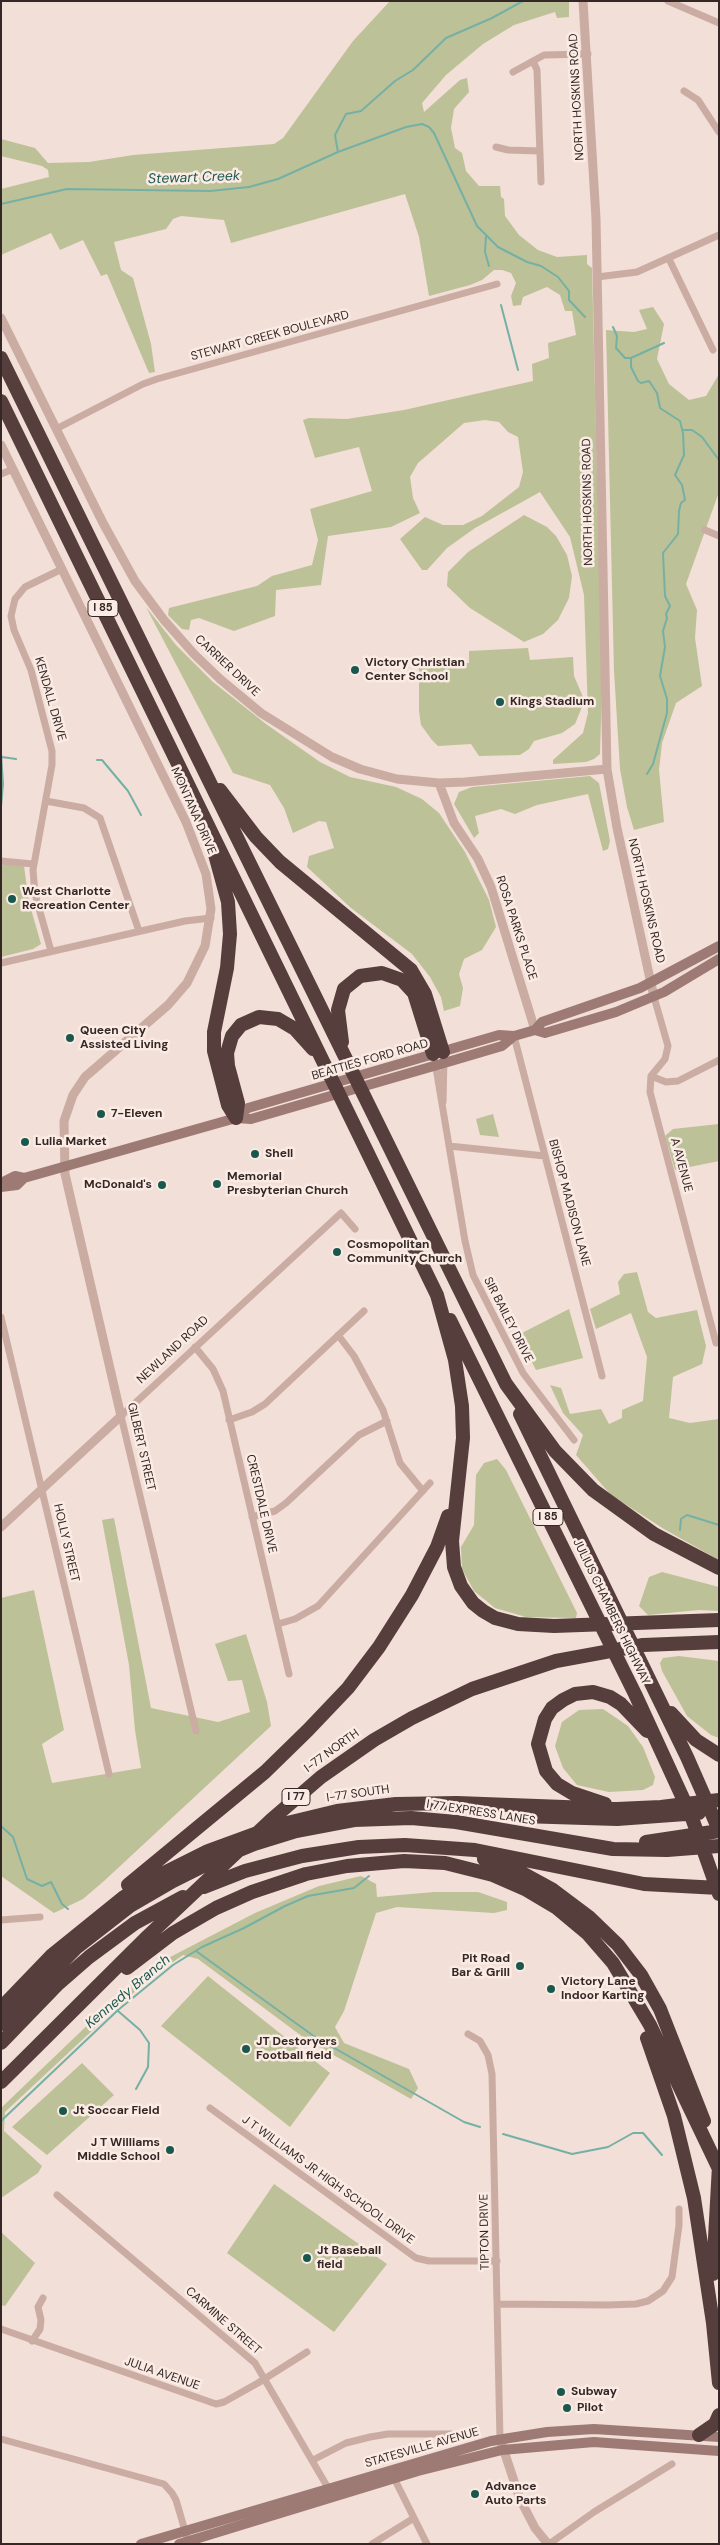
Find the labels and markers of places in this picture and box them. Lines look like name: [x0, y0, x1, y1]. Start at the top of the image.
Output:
place label: Victory Christian Center School: [365, 656, 465, 684]
marker: Victory Christian Center School: [349, 664, 361, 676]
place label: Kings Stadium: [510, 695, 594, 709]
marker: Kings Stadium: [494, 696, 506, 708]
place label: West Charlotte Recreation Center: [22, 885, 129, 913]
marker: West Charlotte Recreation Center: [6, 893, 18, 905]
place label: Queen City Assisted Living: [80, 1024, 168, 1052]
marker: Queen City Assisted Living: [64, 1032, 76, 1044]
place label: 7-Eleven: [111, 1107, 163, 1121]
marker: 7-Eleven: [95, 1108, 107, 1120]
place label: Lulia Market: [35, 1135, 107, 1149]
marker: Lulia Market: [19, 1136, 31, 1148]
place label: Shell: [265, 1147, 293, 1161]
marker: Shell: [249, 1148, 261, 1160]
place label: Memorial Presbyterian Church: [227, 1170, 348, 1198]
place label: McDonald's: [84, 1178, 152, 1192]
marker: Memorial Presbyterian Church: [211, 1178, 223, 1190]
marker: McDonald's: [156, 1179, 168, 1191]
place label: Cosmopolitan Community Church: [347, 1238, 462, 1266]
marker: Cosmopolitan Community Church: [331, 1246, 343, 1258]
place label: Pit Road Bar & Grill: [451, 1952, 510, 1980]
marker: Pit Road Bar & Grill: [514, 1960, 526, 1972]
place label: Victory Lane Indoor Karting: [561, 1975, 644, 2003]
marker: Victory Lane Indoor Karting: [545, 1983, 557, 1995]
place label: JT Destoryers Football field: [256, 2035, 337, 2063]
marker: JT Destoryers Football field: [240, 2043, 252, 2055]
place label: Jt Soccar Field: [73, 2104, 160, 2118]
marker: Jt Soccar Field: [57, 2105, 69, 2117]
place label: J T Williams Middle School: [77, 2136, 160, 2164]
marker: J T Williams Middle School: [164, 2144, 176, 2156]
place label: Jt Baseball field: [317, 2244, 381, 2272]
marker: Jt Baseball field: [301, 2252, 313, 2264]
place label: Subway: [571, 2385, 617, 2399]
marker: Subway: [555, 2386, 567, 2398]
place label: Pilot: [577, 2401, 603, 2415]
marker: Pilot: [561, 2402, 573, 2414]
place label: Advance Auto Parts: [485, 2480, 546, 2508]
marker: Advance Auto Parts: [469, 2488, 481, 2500]

